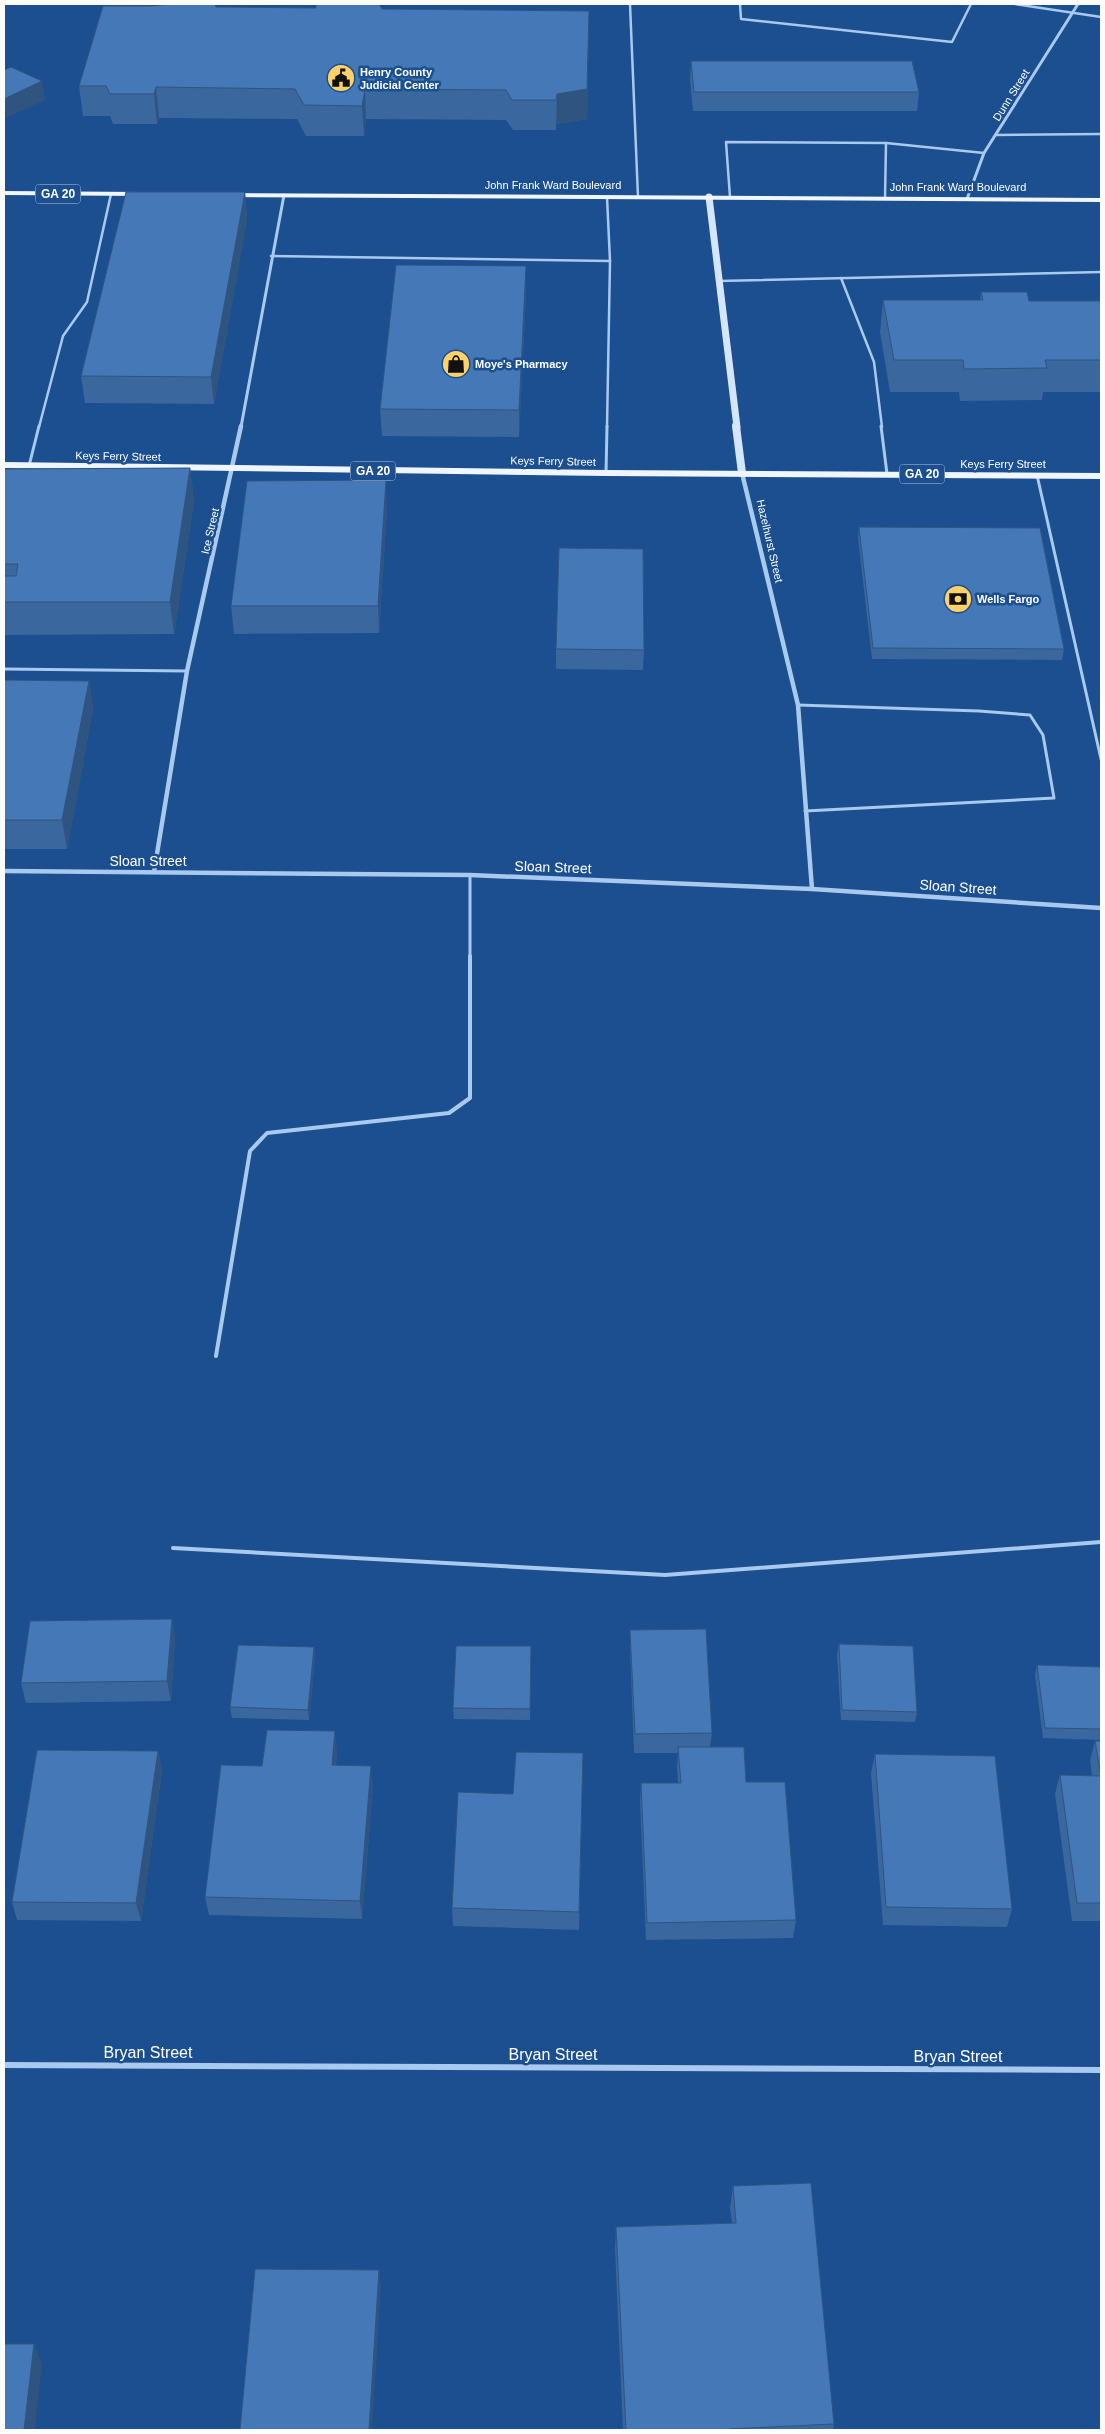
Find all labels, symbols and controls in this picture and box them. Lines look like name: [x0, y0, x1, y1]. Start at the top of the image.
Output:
public building icon: Henry County Judicial Center: [326, 63, 356, 93]
place label: Henry County Judicial Center: [360, 66, 440, 91]
street label: Dunn Street: [990, 67, 1032, 123]
street label: John Frank Ward Boulevard: [485, 179, 621, 191]
street label: John Frank Ward Boulevard: [890, 181, 1026, 193]
road number: GA 20: [36, 184, 80, 203]
shop icon: Moye's Pharmacy: [441, 349, 471, 379]
place label: Moye's Pharmacy: [475, 358, 568, 370]
street label: Keys Ferry Street: [75, 449, 161, 463]
street label: Keys Ferry Street: [510, 454, 596, 468]
street label: Keys Ferry Street: [960, 458, 1046, 470]
road number: GA 20: [350, 462, 396, 481]
road number: GA 20: [900, 464, 944, 484]
street label: Hazelhurst Street: [755, 498, 785, 584]
street label: Ice Street: [199, 507, 221, 555]
bank icon: Wells Fargo: [943, 584, 973, 614]
place label: Wells Fargo: [977, 593, 1039, 605]
street label: Sloan Street: [109, 853, 187, 869]
street label: Sloan Street: [514, 858, 592, 876]
street label: Sloan Street: [919, 876, 997, 898]
street label: Bryan Street: [104, 2044, 193, 2061]
street label: Bryan Street: [509, 2046, 598, 2063]
street label: Bryan Street: [914, 2048, 1003, 2065]

